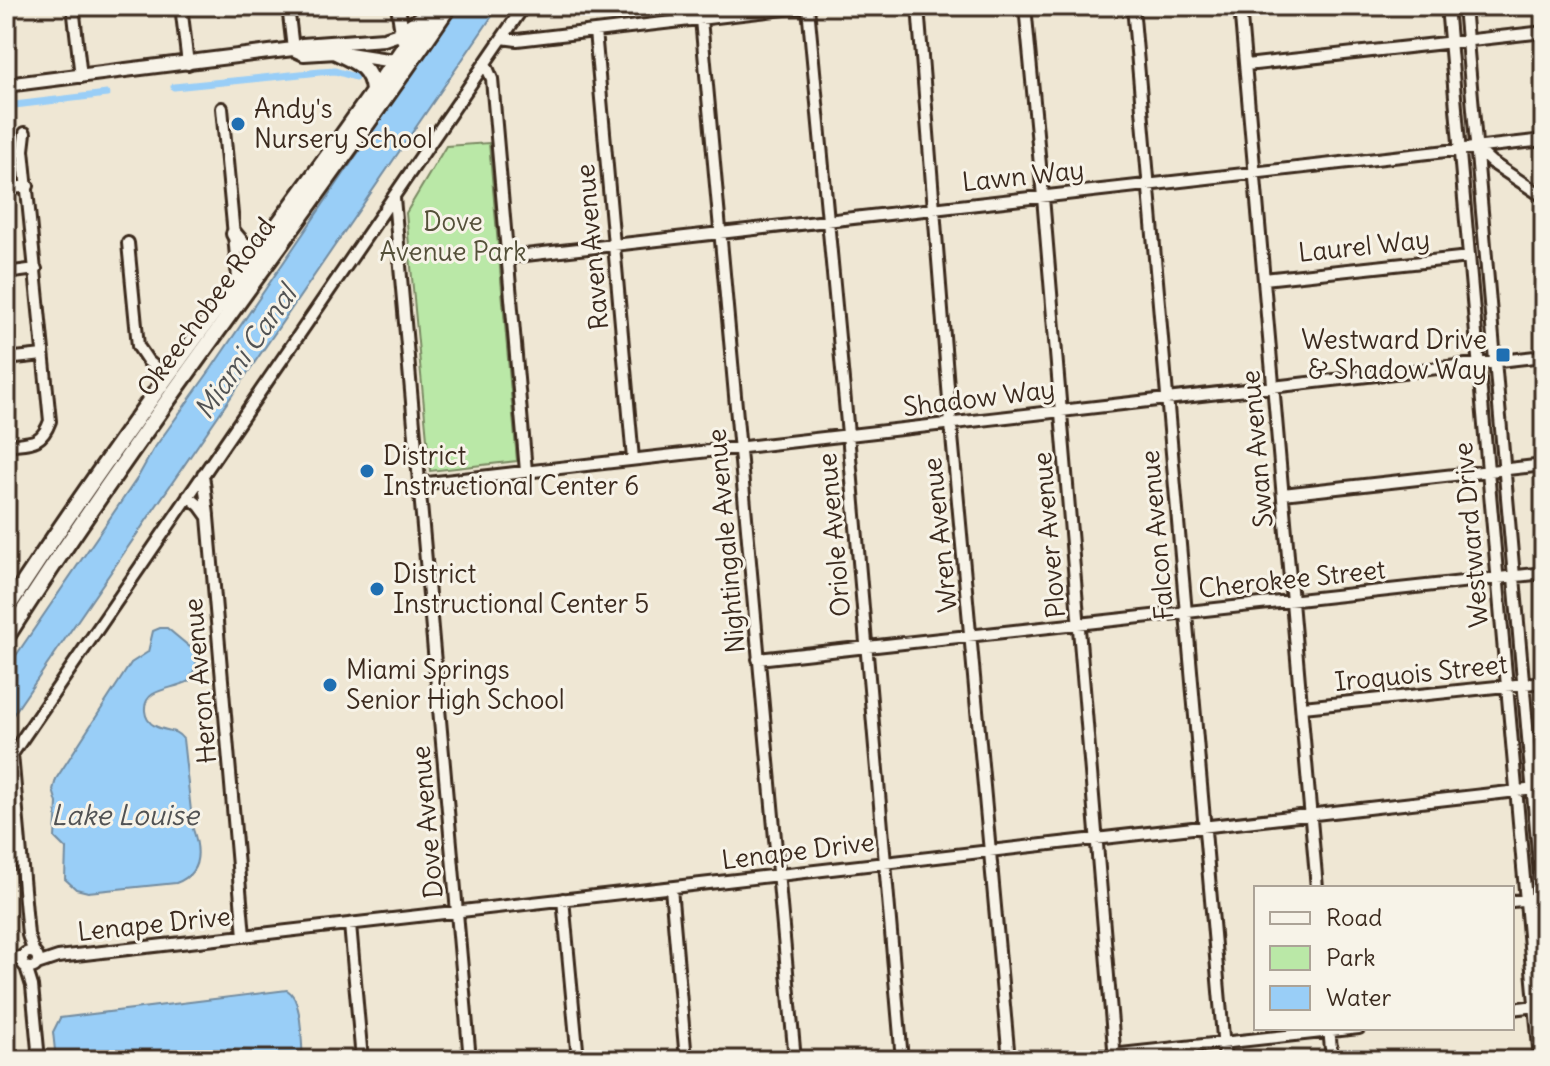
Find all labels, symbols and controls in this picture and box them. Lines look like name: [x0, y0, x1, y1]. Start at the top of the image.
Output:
place label: Andy's Nursery School: [254, 92, 433, 155]
marker: Andy's Nursery School: [229, 115, 247, 133]
street label: Lawn Way: [960, 153, 1086, 198]
street label: Raven Avenue: [568, 163, 615, 331]
park label: Dove Avenue Park: [379, 205, 527, 268]
street label: Okeechobee Road: [129, 211, 282, 403]
street label: Laurel Way: [1297, 222, 1431, 269]
water label: Miami Canal: [186, 275, 306, 426]
place label: Westward Drive & Shadow Way: [1301, 323, 1487, 386]
marker: Westward Drive & Shadow Way: [1494, 346, 1512, 364]
street label: Swan Avenue: [1233, 369, 1280, 529]
street label: Shadow Way: [901, 372, 1057, 423]
street label: Nightingale Avenue: [699, 427, 752, 655]
place label: District Instructional Center 6: [383, 439, 639, 502]
street label: Westward Drive: [1446, 441, 1495, 629]
street label: Falcon Avenue: [1133, 449, 1180, 621]
street label: Plover Avenue: [1025, 451, 1072, 619]
street label: Oriole Avenue: [810, 452, 857, 618]
street label: Wren Avenue: [915, 456, 964, 614]
marker: District Instructional Center 6: [358, 462, 376, 480]
street label: Cherokee Street: [1197, 552, 1387, 605]
place label: District Instructional Center 5: [393, 557, 649, 620]
marker: District Instructional Center 5: [368, 580, 386, 598]
street label: Heron Avenue: [176, 597, 223, 765]
street label: Iroquois Street: [1333, 647, 1509, 698]
place label: Miami Springs Senior High School: [346, 653, 565, 716]
marker: Miami Springs Senior High School: [321, 676, 339, 694]
street label: Dove Avenue: [403, 744, 450, 900]
water label: Lake Louise: [51, 797, 201, 833]
street label: Lenape Drive: [720, 825, 876, 876]
legend: [1254, 886, 1514, 1030]
street label: Lenape Drive: [76, 899, 232, 948]
text: Road: [1326, 902, 1382, 932]
text: Park: [1326, 942, 1376, 972]
text: Water: [1326, 982, 1391, 1012]

